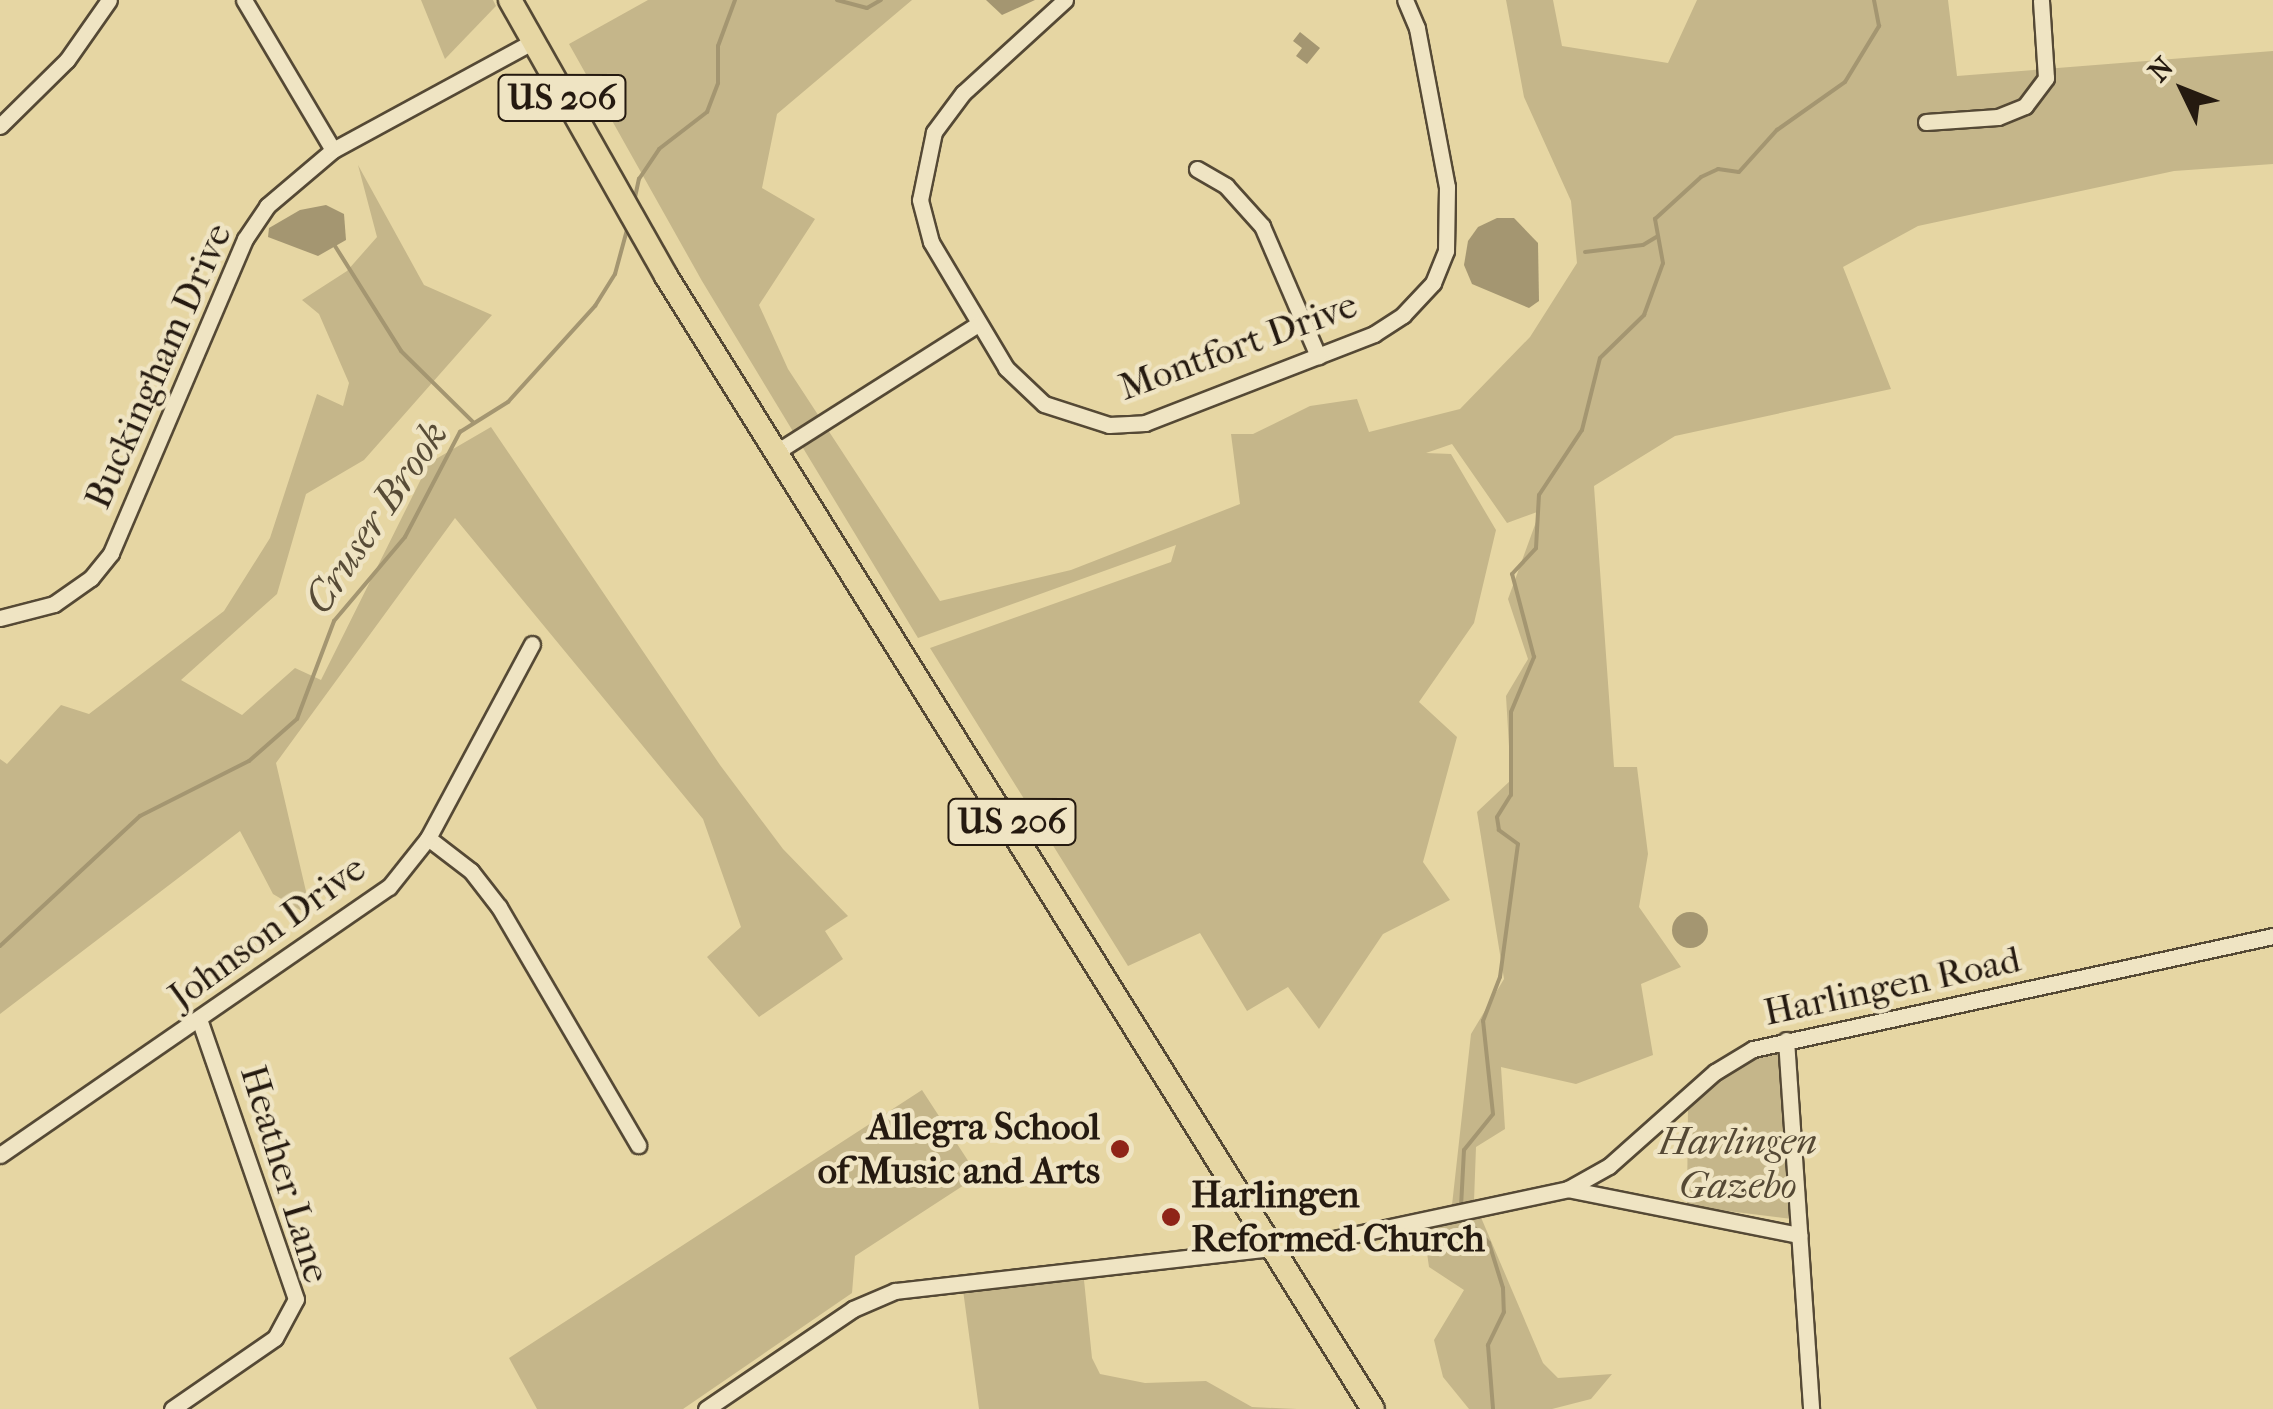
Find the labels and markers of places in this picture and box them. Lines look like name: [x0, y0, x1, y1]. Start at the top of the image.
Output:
place label: Allegra School of Music and Arts: [818, 1104, 1100, 1194]
marker: Allegra School of Music and Arts: [1109, 1138, 1131, 1160]
place label: Harlingen Reformed Church: [1191, 1172, 1485, 1262]
marker: Harlingen Reformed Church: [1160, 1206, 1182, 1228]

